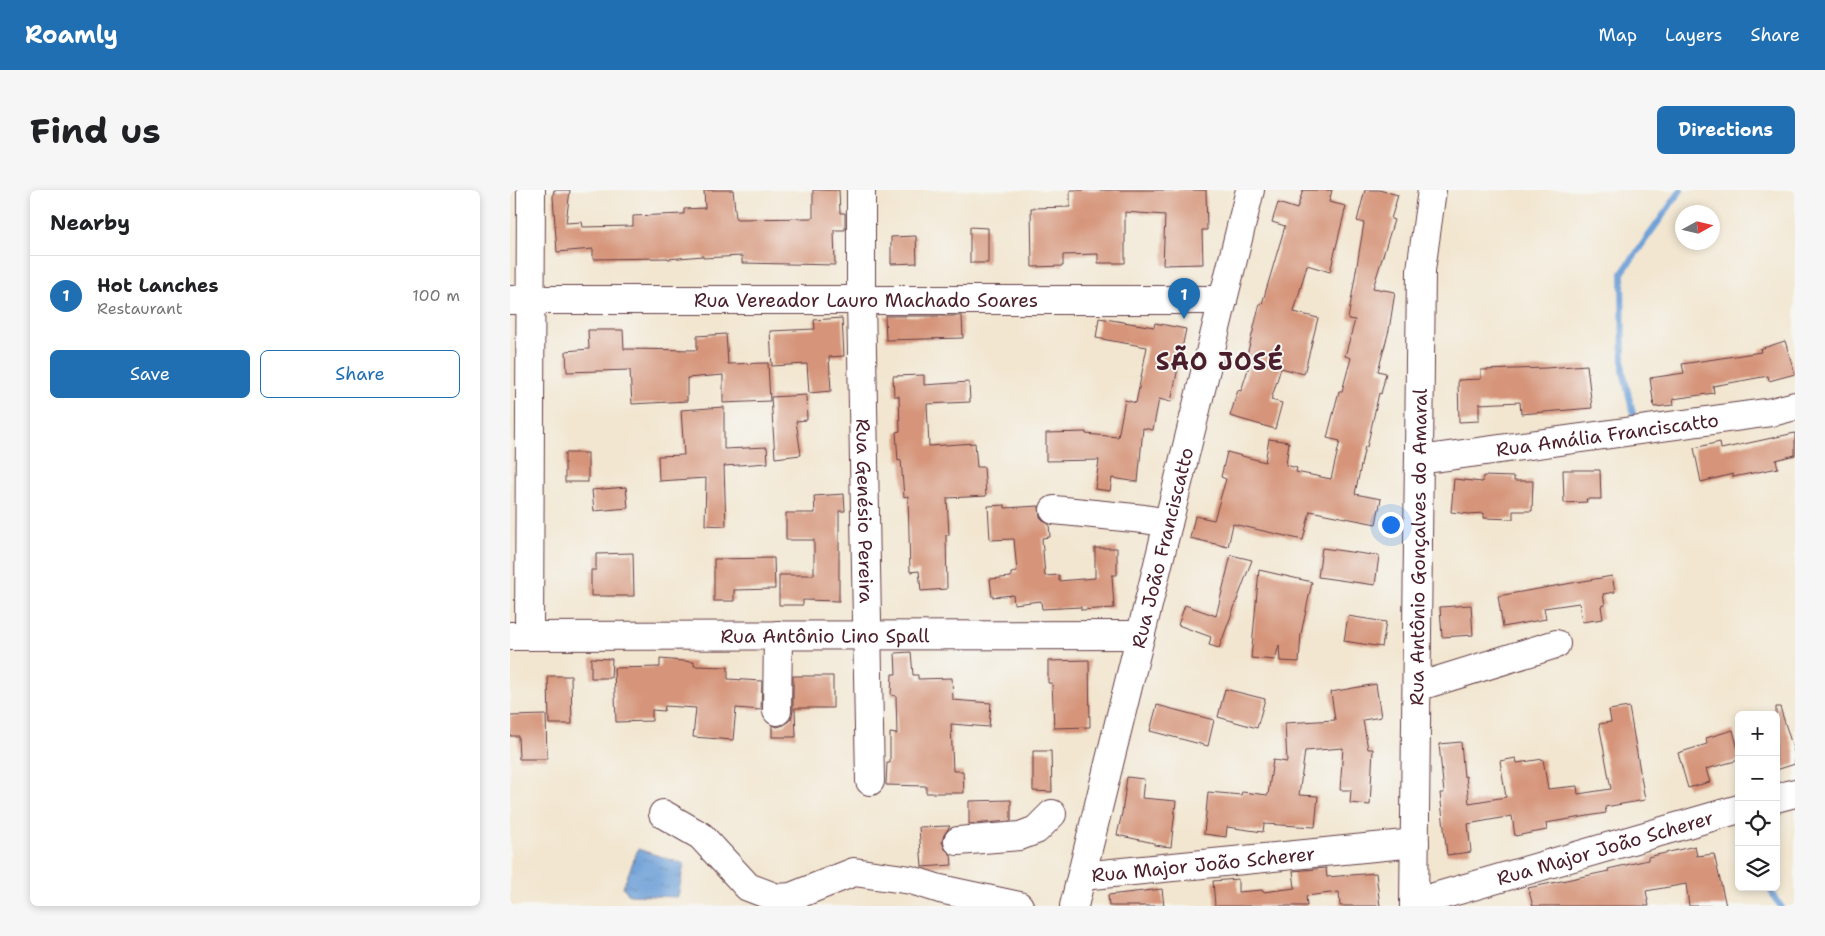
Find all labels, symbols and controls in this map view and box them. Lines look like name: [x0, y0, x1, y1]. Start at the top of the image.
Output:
text: Roamly: [25, 19, 118, 51]
text: Map: [1599, 23, 1637, 47]
text: Layers: [1665, 23, 1722, 47]
text: Share: [1750, 23, 1800, 47]
button: Directions: [1657, 106, 1795, 154]
text: Find us: [30, 107, 161, 154]
north arrow: [1675, 205, 1720, 250]
text: Nearby: [50, 209, 130, 237]
text: Hot Lanches: [97, 273, 218, 298]
pin: 1: [1168, 278, 1200, 319]
text: 1: [62, 285, 70, 306]
text: 100 m: [412, 285, 460, 306]
street label: Rua Vereador Lauro Machado Soares: [694, 288, 1038, 313]
text: Restaurant: [97, 298, 183, 319]
district label: SÃO JOSÉ: [1156, 344, 1284, 378]
button: Save: [50, 350, 250, 398]
button: Share: [260, 350, 460, 398]
street label: Rua Antônio Gonçalves do Amaral: [1404, 388, 1432, 706]
street label: Rua Amália Franciscatto: [1494, 407, 1720, 462]
street label: Rua Genésio Pereira: [851, 419, 879, 604]
street label: Rua João Franciscatto: [1125, 445, 1199, 651]
your location: [1378, 512, 1404, 538]
street label: Rua Antônio Lino Spall: [720, 623, 930, 648]
map controls: [1735, 711, 1780, 891]
button: +: [1735, 711, 1780, 756]
button: −: [1735, 756, 1780, 801]
button: locate: [1735, 801, 1780, 846]
street label: Rua Major João Scherer: [1494, 805, 1716, 891]
street label: Rua Major João Scherer: [1090, 840, 1316, 887]
button: layers: [1735, 846, 1780, 891]

